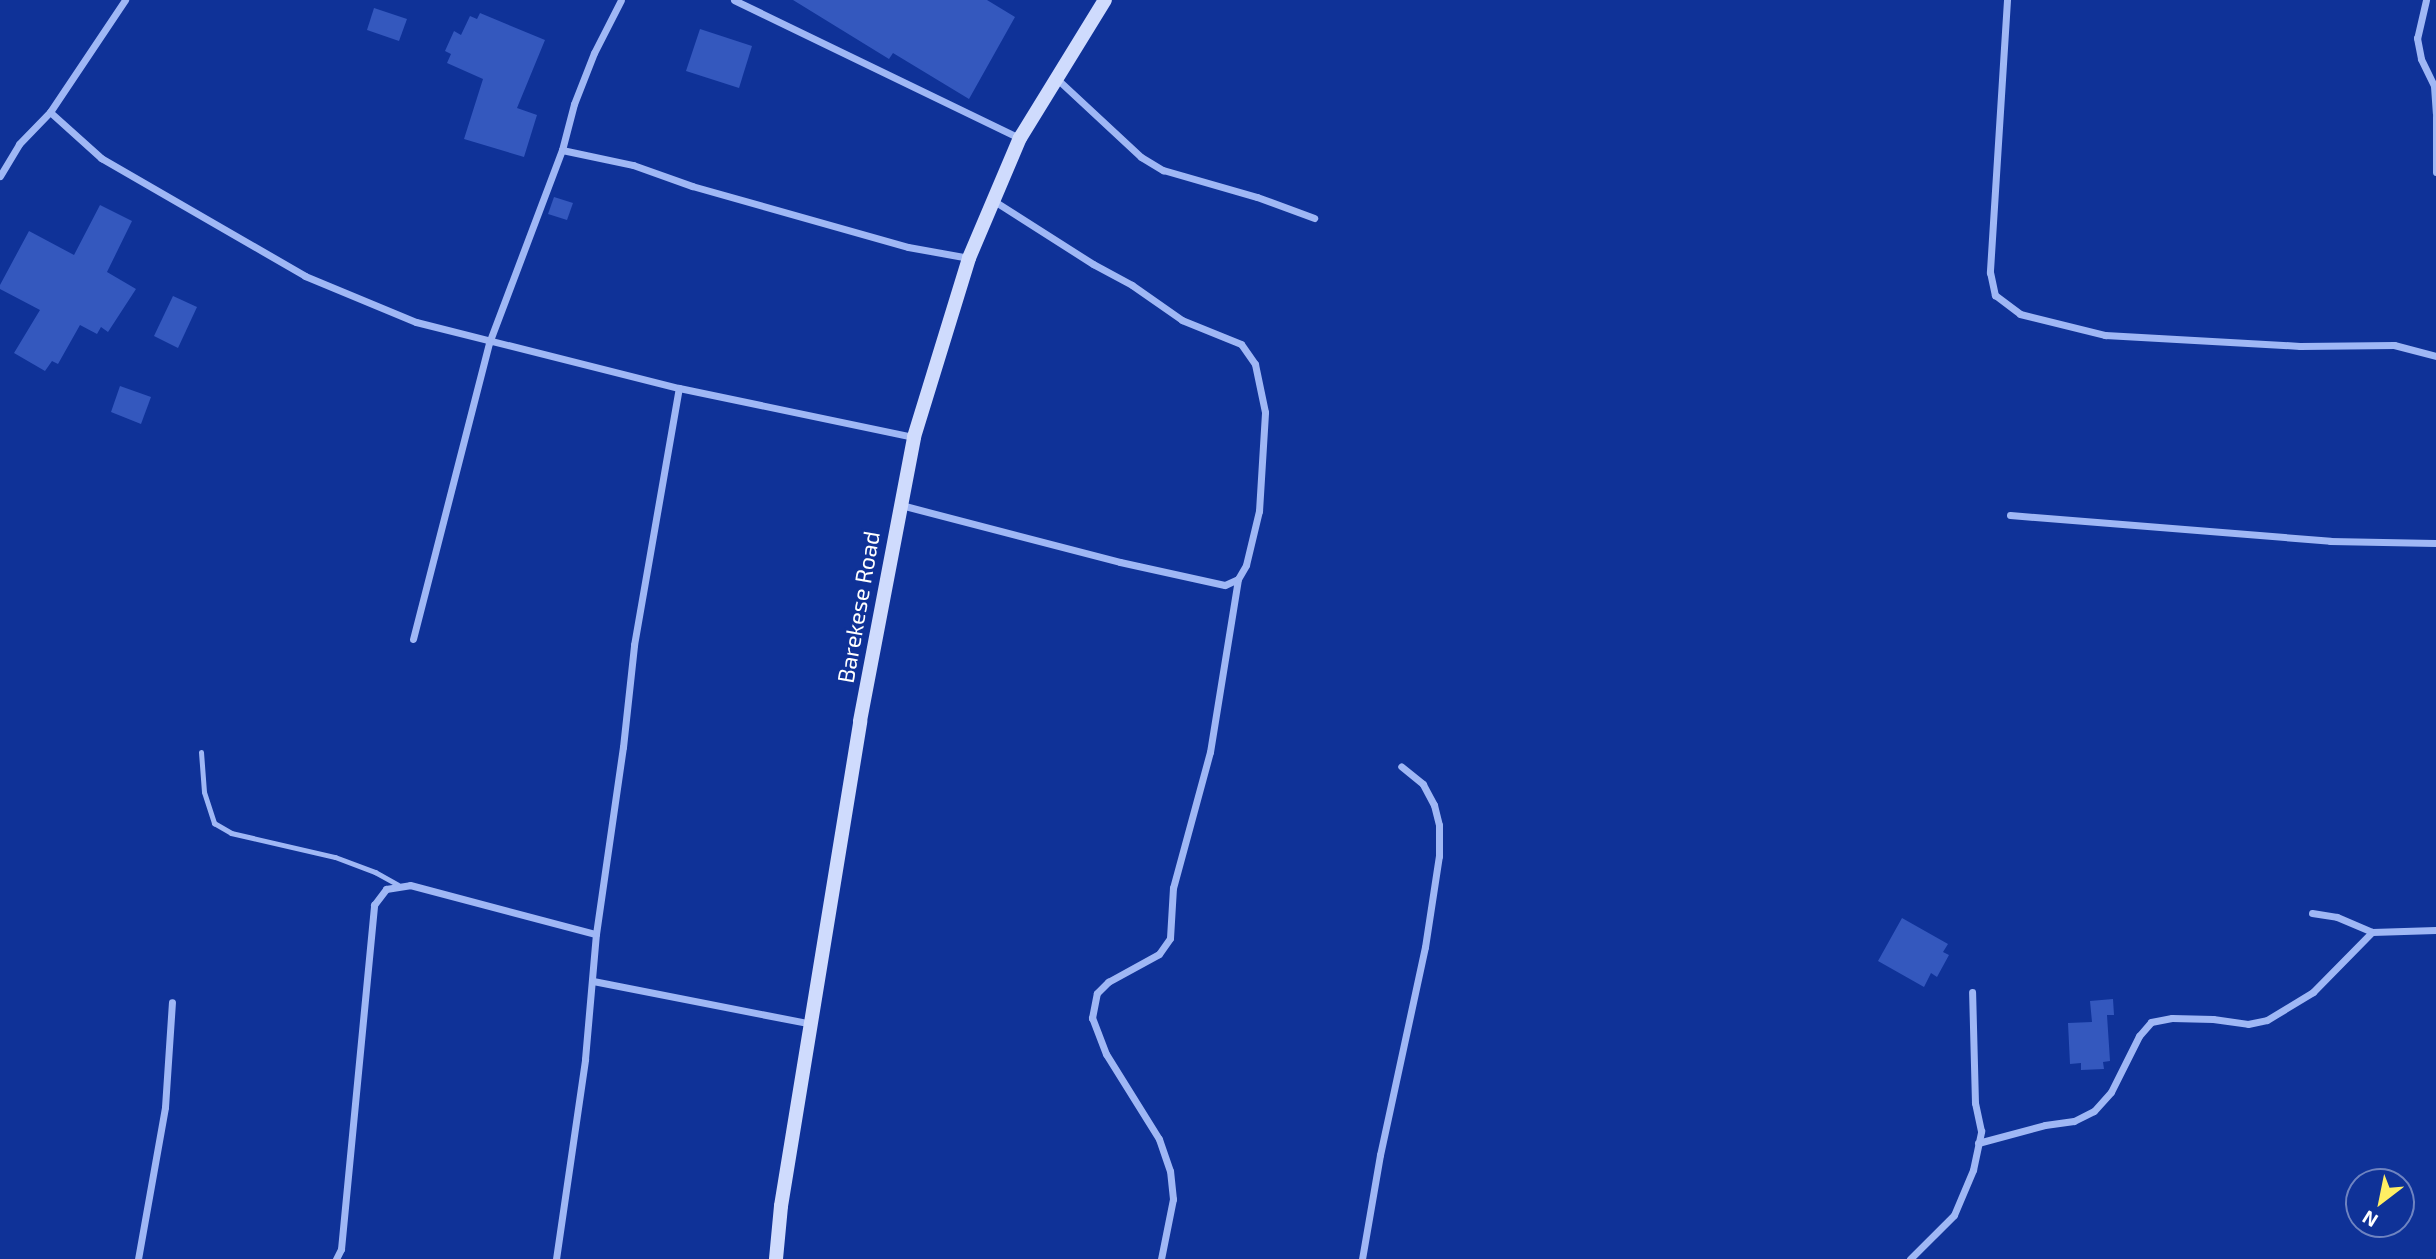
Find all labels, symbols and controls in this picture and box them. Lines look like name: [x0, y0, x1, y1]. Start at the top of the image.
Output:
street label: Barekese Road: [831, 529, 885, 685]
north arrow: [2345, 1168, 2415, 1238]
text: N: [2358, 1206, 2382, 1233]

